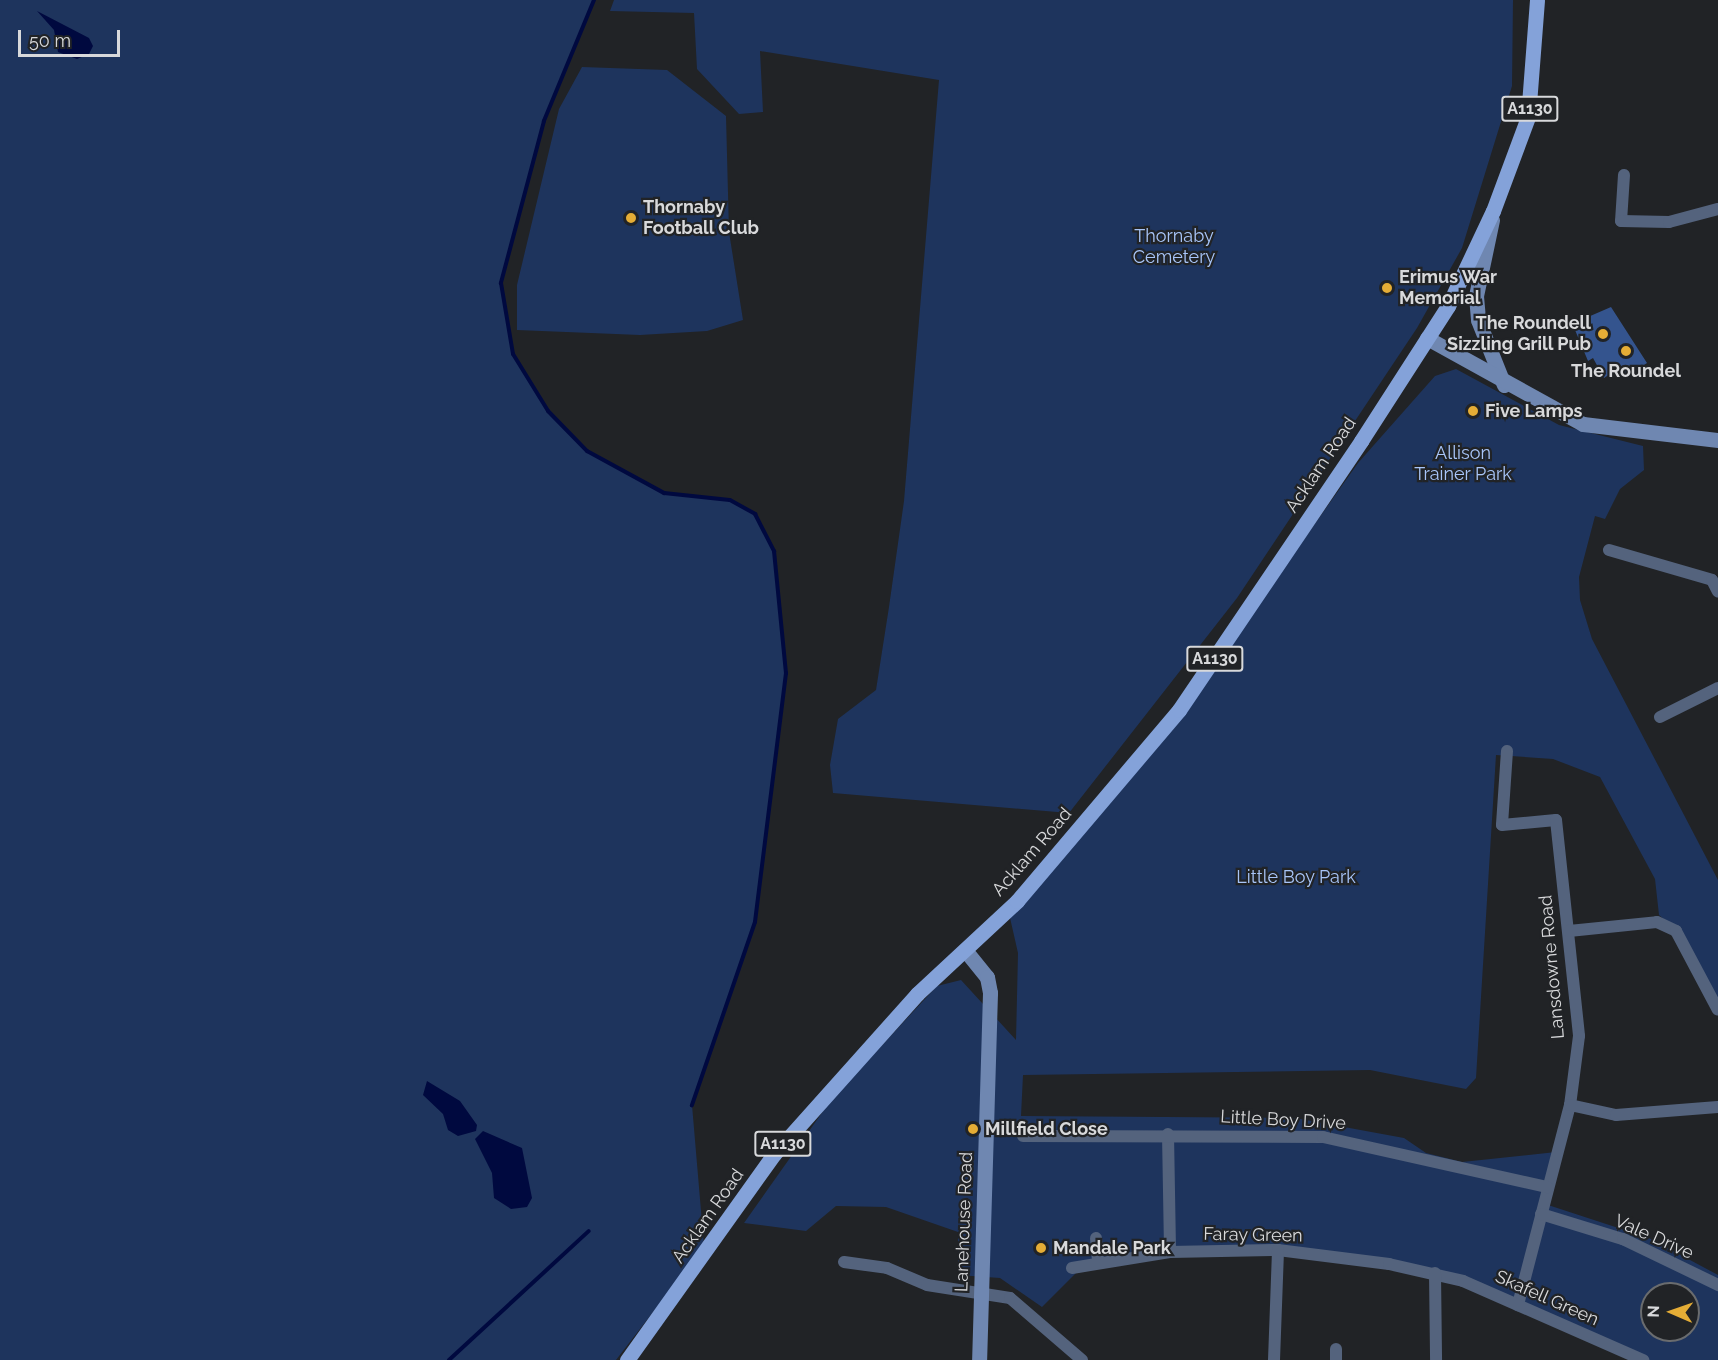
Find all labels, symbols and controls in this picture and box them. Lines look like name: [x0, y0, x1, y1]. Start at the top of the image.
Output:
scale bar: [21, 18, 123, 56]
text: 50 m: [29, 30, 71, 51]
road number: A1130: [1500, 96, 1560, 122]
place label: Thornaby Football Club: [643, 197, 759, 240]
marker: Thornaby Football Club: [624, 211, 638, 225]
park label: Thornaby Cemetery: [1133, 226, 1215, 268]
place label: Erimus War Memorial: [1399, 267, 1498, 310]
marker: Erimus War Memorial: [1380, 281, 1394, 295]
place label: The Roundell Sizzling Grill Pub: [1447, 313, 1591, 356]
marker: The Roundell Sizzling Grill Pub: [1596, 327, 1610, 341]
marker: The Roundel: [1619, 344, 1633, 358]
place label: The Roundel: [1571, 360, 1681, 382]
place label: Five Lamps: [1485, 400, 1583, 422]
marker: Five Lamps: [1466, 404, 1480, 418]
street label: Acklam Road: [1281, 413, 1361, 517]
park label: Allison Trainer Park: [1414, 443, 1512, 486]
road number: A1130: [1185, 646, 1245, 672]
street label: Acklam Road: [988, 803, 1076, 901]
park label: Little Boy Park: [1236, 866, 1356, 888]
street label: Lansdowne Road: [1535, 894, 1569, 1040]
street label: Little Boy Drive: [1219, 1106, 1347, 1134]
place label: Millfield Close: [985, 1118, 1108, 1140]
marker: Millfield Close: [966, 1122, 980, 1136]
road number: A1130: [753, 1131, 813, 1157]
street label: Lanehouse Road: [951, 1152, 977, 1292]
street label: Acklam Road: [668, 1165, 748, 1267]
street label: Vale Drive: [1611, 1210, 1697, 1264]
street label: Faray Green: [1203, 1223, 1303, 1247]
place label: Mandale Park: [1053, 1237, 1171, 1259]
marker: Mandale Park: [1034, 1241, 1048, 1255]
street label: Skafell Green: [1492, 1265, 1602, 1331]
north arrow: [1640, 1282, 1700, 1342]
text: N: [1644, 1305, 1663, 1318]

